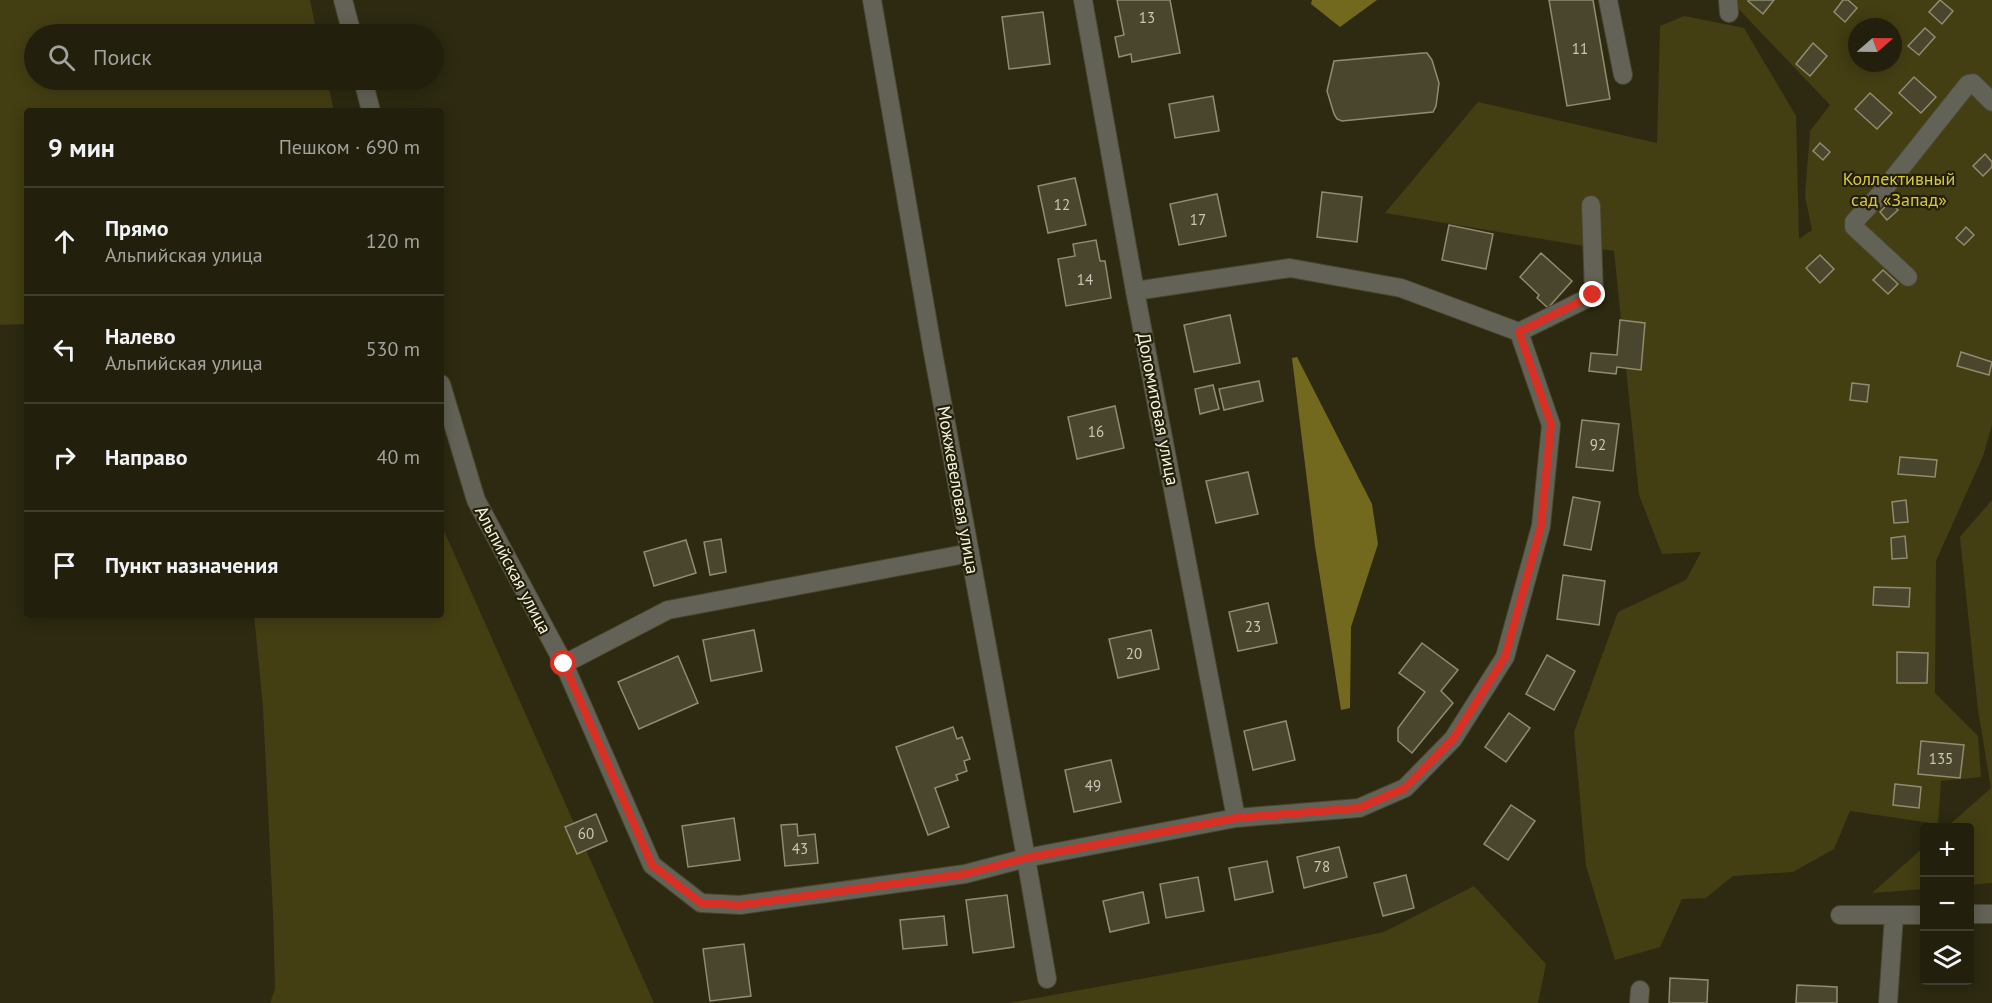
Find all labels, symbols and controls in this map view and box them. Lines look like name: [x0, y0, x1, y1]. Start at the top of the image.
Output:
house number: 13: [1139, 8, 1155, 27]
north arrow: [1848, 18, 1902, 72]
search box: [24, 24, 444, 90]
house number: 11: [1572, 39, 1588, 58]
icon: search: [45, 41, 78, 74]
text: Поиск: [93, 43, 152, 71]
text: 9 мин: [48, 131, 115, 164]
text: Пешком · 690 m: [279, 134, 420, 160]
park label: Коллективный сад «Запад»: [1843, 167, 1955, 211]
house number: 12: [1054, 195, 1070, 214]
house number: 17: [1190, 210, 1206, 229]
text: Прямо: [105, 214, 168, 242]
icon: ahead: [48, 225, 81, 258]
text: 120 m: [366, 228, 420, 254]
text: Альпийская улица: [105, 242, 263, 268]
house number: 14: [1077, 270, 1093, 289]
route end: [1579, 281, 1605, 307]
text: Налево: [105, 322, 176, 350]
street label: Доломитовая улица: [1132, 331, 1185, 487]
icon: left: [48, 333, 81, 366]
text: 530 m: [366, 336, 420, 362]
text: Альпийская улица: [105, 350, 263, 376]
street label: Можжевеловая улица: [932, 404, 985, 576]
house number: 16: [1088, 422, 1104, 441]
house number: 92: [1590, 435, 1606, 454]
icon: right: [48, 441, 81, 474]
text: Направо: [105, 443, 188, 471]
text: 40 m: [377, 444, 420, 470]
street label: Альпийская улица: [470, 502, 557, 638]
icon: arrive: [48, 549, 81, 582]
text: Пункт назначения: [105, 551, 278, 579]
house number: 23: [1245, 617, 1261, 636]
house number: 20: [1126, 644, 1142, 663]
route start: [550, 650, 576, 676]
house number: 135: [1929, 749, 1953, 768]
house number: 49: [1085, 776, 1101, 795]
map controls: [1920, 823, 1974, 985]
button: +: [1920, 823, 1974, 877]
house number: 60: [578, 824, 594, 843]
house number: 43: [792, 839, 808, 858]
house number: 78: [1314, 857, 1330, 876]
button: −: [1920, 877, 1974, 931]
button: layers: [1920, 931, 1974, 985]

